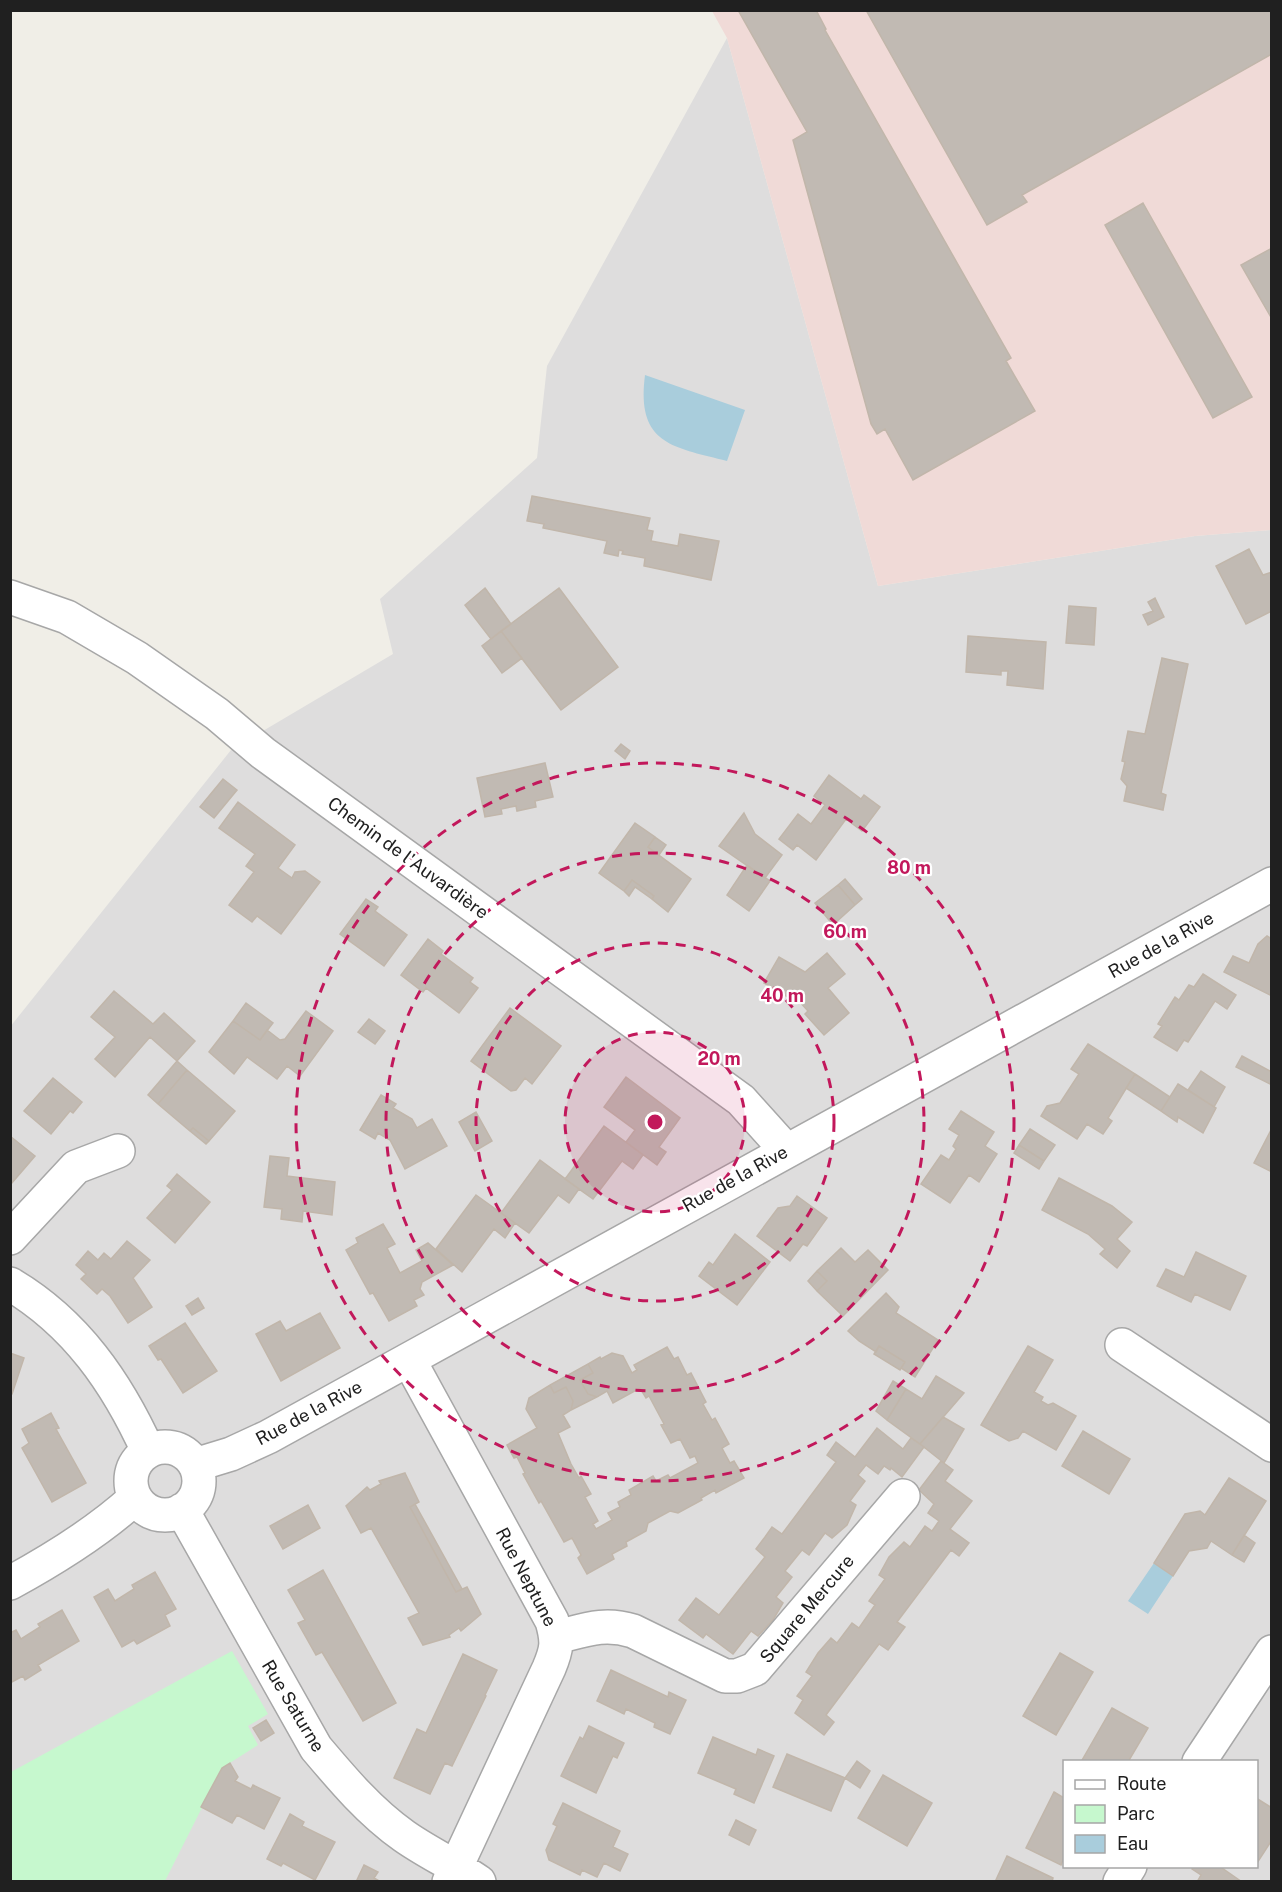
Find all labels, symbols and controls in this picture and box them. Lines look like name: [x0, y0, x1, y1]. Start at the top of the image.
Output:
street label: Chemin de l'Auvardière: [324, 792, 493, 923]
text: 80 m: [887, 857, 931, 878]
street label: Rue de la Rive: [1104, 907, 1217, 982]
text: 60 m: [823, 921, 867, 942]
text: 40 m: [760, 985, 804, 1006]
text: 20 m: [697, 1048, 741, 1069]
centre of rings: [645, 1112, 665, 1132]
street label: Rue de la Rive: [678, 1141, 791, 1216]
street label: Rue de la Rive: [252, 1376, 365, 1449]
street label: Rue Neptune: [492, 1524, 561, 1630]
street label: Square Mercure: [755, 1550, 858, 1667]
street label: Rue Saturne: [258, 1656, 329, 1756]
legend: [1063, 1760, 1258, 1868]
text: Route: [1117, 1773, 1166, 1794]
text: Parc: [1117, 1803, 1155, 1824]
text: Eau: [1117, 1833, 1148, 1854]

